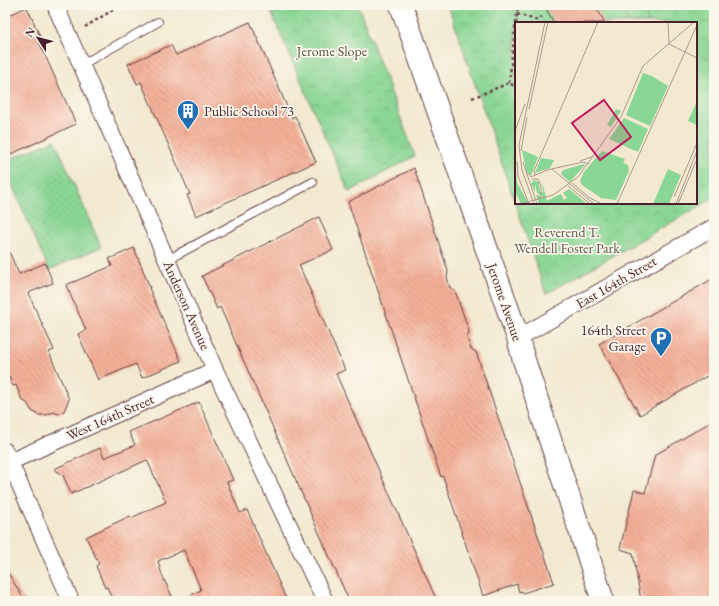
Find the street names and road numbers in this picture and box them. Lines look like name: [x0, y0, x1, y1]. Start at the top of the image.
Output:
street label: East 164th Street: [572, 251, 660, 312]
street label: Anderson Avenue: [159, 257, 215, 353]
street label: Jerome Avenue: [483, 260, 527, 344]
street label: West 164th Street: [63, 389, 157, 444]

